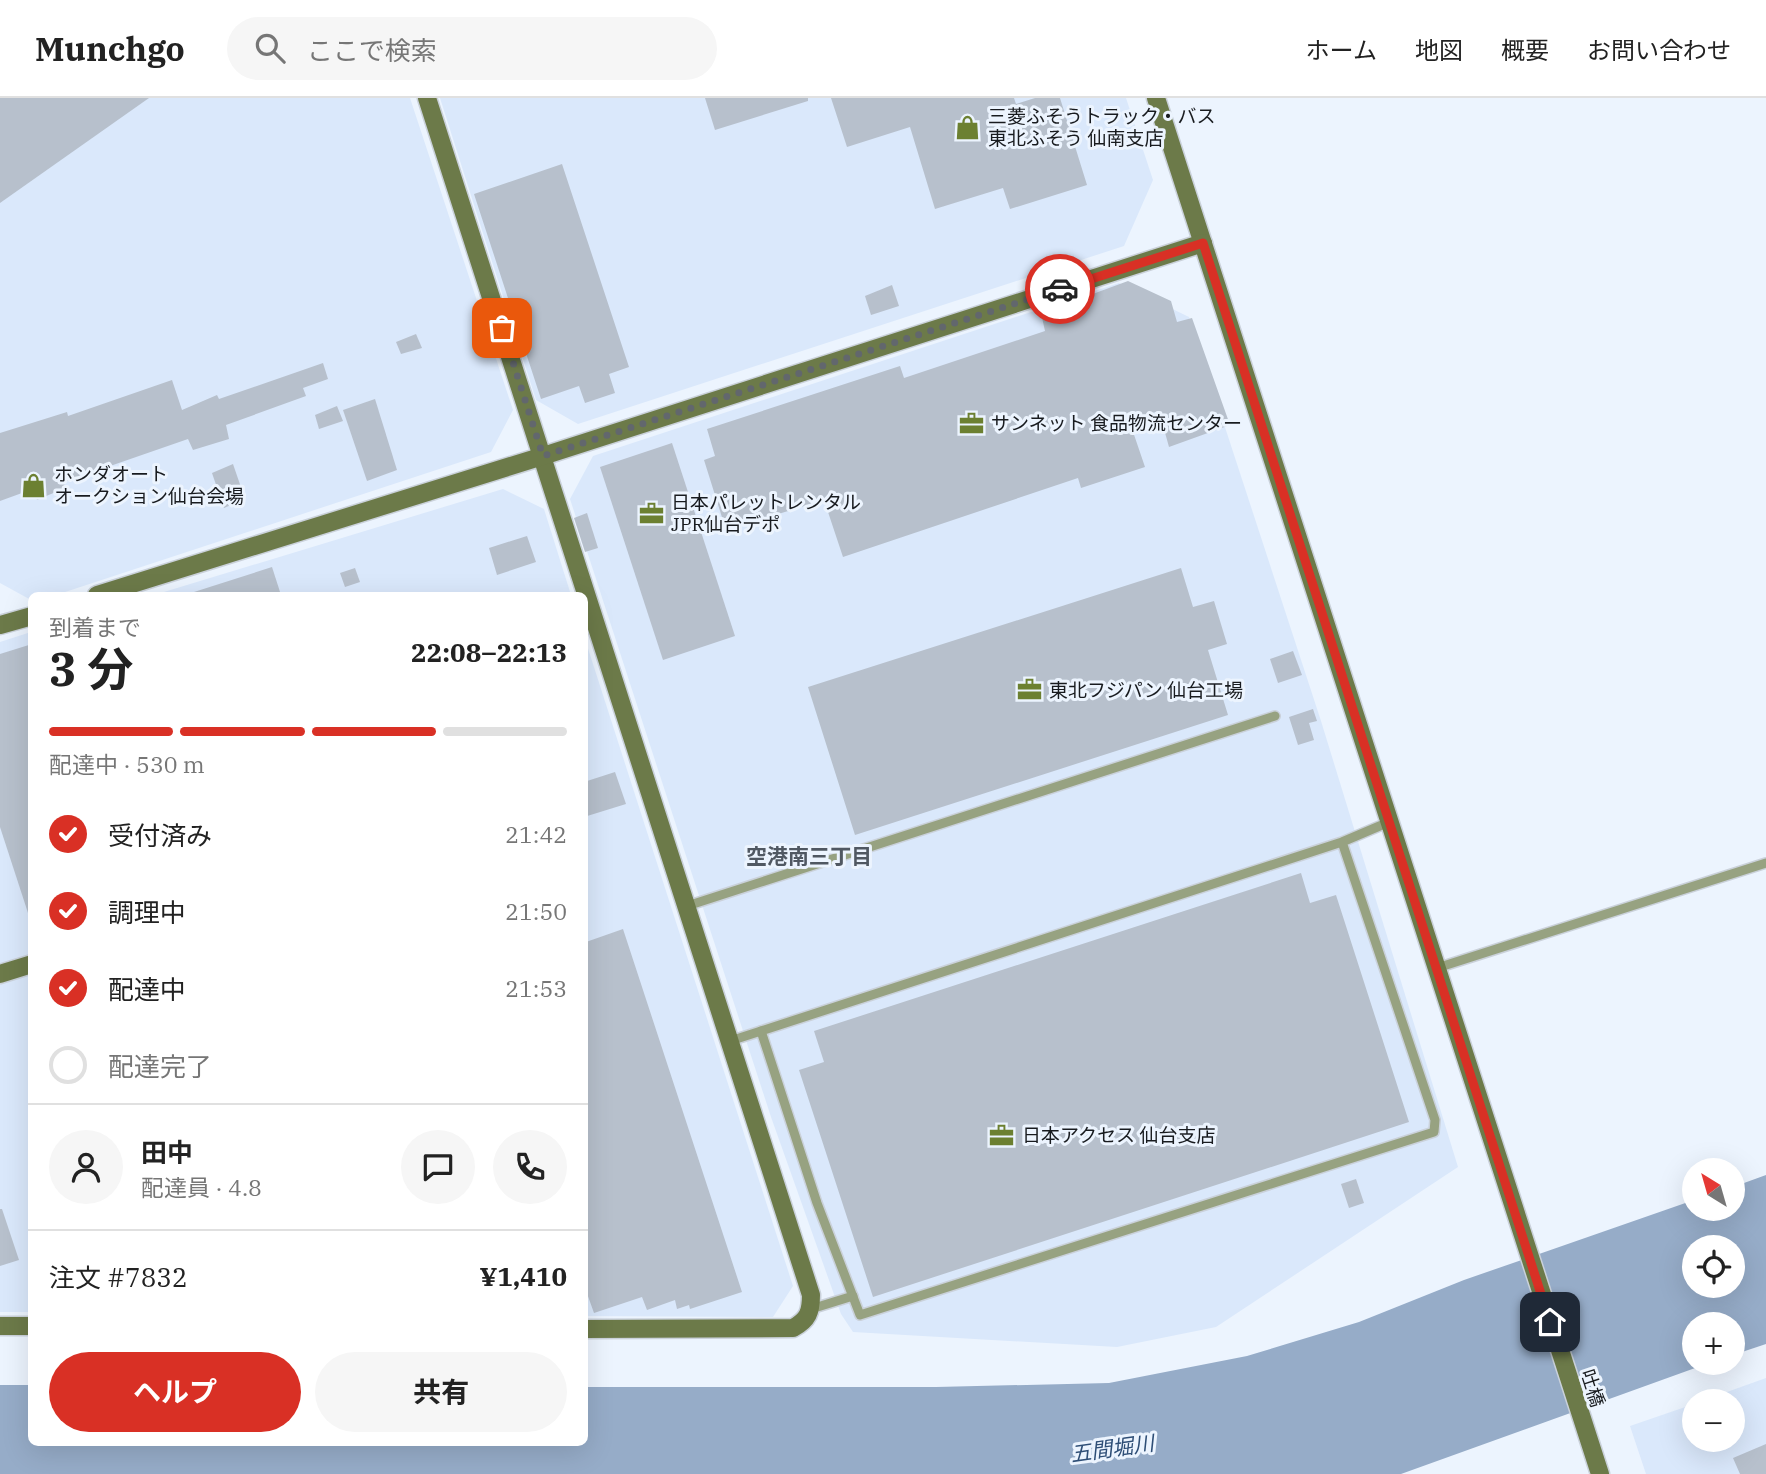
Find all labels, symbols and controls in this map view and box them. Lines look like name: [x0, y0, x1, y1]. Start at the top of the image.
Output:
search box: [227, 17, 717, 80]
text: Munchgo: [35, 27, 185, 70]
icon: search: [251, 29, 289, 67]
text: ここで検索: [307, 33, 437, 67]
text: ホーム: [1306, 34, 1377, 66]
text: 地図: [1415, 34, 1463, 66]
text: 概要: [1501, 34, 1549, 66]
text: お問い合わせ: [1587, 34, 1731, 66]
place label: 三菱ふそうトラック・バス 東北ふそう 仙南支店: [988, 104, 1216, 150]
shop icon: 三菱ふそうトラック・バス 東北ふそう 仙南支店: [954, 113, 982, 141]
courier: [1025, 254, 1095, 324]
icon: car: [1041, 270, 1079, 308]
pin: [472, 298, 532, 358]
icon: bag: [483, 309, 521, 347]
office icon: サンネット 食品物流センター: [957, 409, 985, 437]
place label: サンネット 食品物流センター: [991, 411, 1242, 435]
place label: ホンダオート オークション仙台会場: [54, 462, 244, 508]
shop icon: ホンダオート オークション仙台会場: [20, 471, 48, 499]
place label: 日本パレットレンタル JPR仙台デポ: [671, 490, 861, 536]
office icon: 日本パレットレンタル JPR仙台デポ: [637, 499, 665, 527]
text: 到着まで: [49, 612, 141, 642]
text: 22:08–22:13: [411, 635, 567, 669]
text: 3 分: [49, 639, 133, 699]
office icon: 東北フジパン 仙台工場: [1015, 676, 1043, 704]
place label: 東北フジパン 仙台工場: [1049, 678, 1243, 702]
text: 配達中 · 530 m: [49, 749, 205, 779]
icon: check: [49, 815, 87, 853]
text: 受付済み: [108, 818, 212, 852]
text: 21:42: [505, 819, 567, 849]
district label: 空港南三丁目: [746, 842, 872, 870]
icon: check: [49, 892, 87, 930]
text: 調理中: [108, 895, 186, 929]
text: 21:50: [505, 896, 567, 926]
icon: check: [49, 969, 87, 1007]
text: 配達中: [108, 972, 186, 1006]
text: 21:53: [505, 973, 567, 1003]
text: 配達完了: [108, 1049, 212, 1083]
office icon: 日本アクセス 仙台支店: [988, 1121, 1016, 1149]
place label: 日本アクセス 仙台支店: [1022, 1123, 1215, 1147]
button: person: [49, 1130, 123, 1204]
button: chat: [401, 1130, 475, 1204]
button: phone: [493, 1130, 567, 1204]
text: 田中: [141, 1135, 193, 1169]
north arrow: [1682, 1158, 1745, 1222]
map controls: [1682, 1158, 1745, 1452]
text: 配達員 · 4.8: [141, 1172, 262, 1202]
button: locate: [1682, 1235, 1745, 1298]
text: ¥1,410: [480, 1259, 567, 1293]
text: 注文 #7832: [49, 1260, 188, 1294]
pin: [1520, 1292, 1580, 1352]
icon: home: [1531, 1303, 1569, 1341]
button: +: [1682, 1312, 1745, 1375]
button: ヘルプ: [49, 1352, 301, 1432]
button: 共有: [315, 1352, 567, 1432]
street label: 吐橋: [1576, 1366, 1610, 1410]
button: −: [1682, 1389, 1745, 1452]
water label: 五間堀川: [1068, 1428, 1158, 1468]

